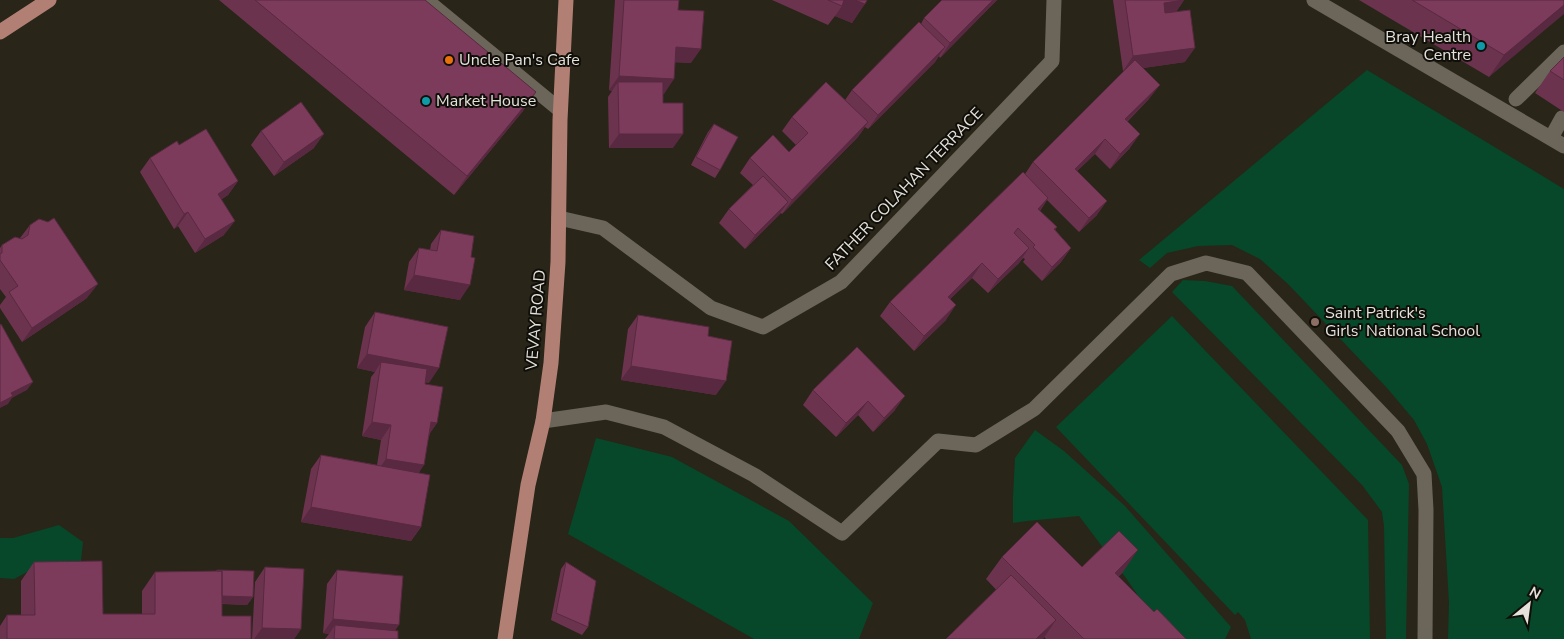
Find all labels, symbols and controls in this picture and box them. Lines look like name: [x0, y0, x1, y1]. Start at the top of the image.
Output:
place label: Bray Health Centre: [1385, 26, 1471, 66]
marker: Bray Health Centre: [1475, 40, 1487, 52]
place label: Uncle Pan's Cafe: [459, 49, 580, 71]
marker: Uncle Pan's Cafe: [443, 54, 455, 66]
place label: Market House: [436, 90, 536, 112]
marker: Market House: [420, 95, 432, 107]
street label: FATHER COLAHAN TERRACE: [820, 103, 988, 275]
street label: VEVAY ROAD: [521, 269, 551, 372]
place label: Saint Patrick's Girls' National School: [1325, 302, 1480, 342]
marker: Saint Patrick's Girls' National School: [1309, 316, 1321, 328]
north arrow: [1504, 579, 1554, 629]
text: N: [1526, 582, 1544, 604]

